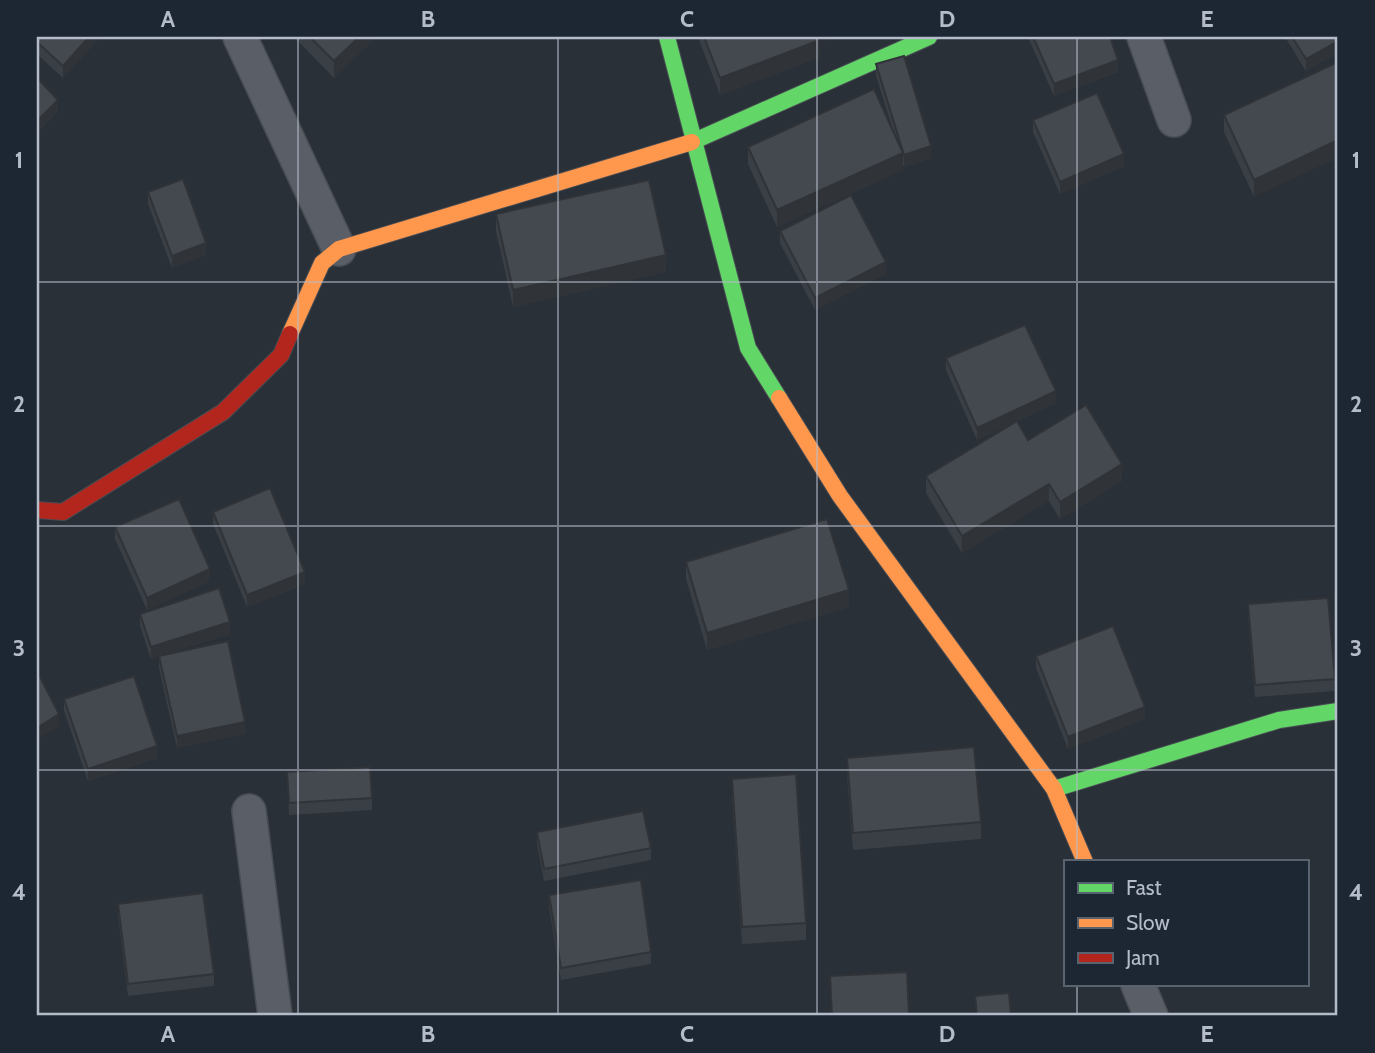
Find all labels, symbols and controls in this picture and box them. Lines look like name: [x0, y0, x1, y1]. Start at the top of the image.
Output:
text: A: [161, 5, 176, 33]
text: B: [421, 5, 435, 33]
text: C: [680, 5, 694, 33]
text: D: [939, 5, 955, 33]
text: E: [1200, 5, 1214, 33]
text: 1: [15, 146, 23, 174]
text: 1: [1352, 146, 1360, 174]
text: 2: [13, 390, 25, 418]
text: 2: [1350, 390, 1362, 418]
text: 3: [13, 634, 25, 662]
text: 3: [1350, 634, 1362, 662]
legend: [1064, 860, 1308, 986]
text: Fast: [1126, 875, 1162, 900]
text: 4: [12, 878, 26, 906]
text: 4: [1349, 878, 1363, 906]
text: Slow: [1126, 910, 1170, 935]
text: Jam: [1125, 945, 1160, 970]
text: A: [161, 1020, 176, 1048]
text: B: [421, 1020, 435, 1048]
text: C: [680, 1020, 694, 1048]
text: D: [939, 1020, 955, 1048]
text: E: [1200, 1020, 1214, 1048]

